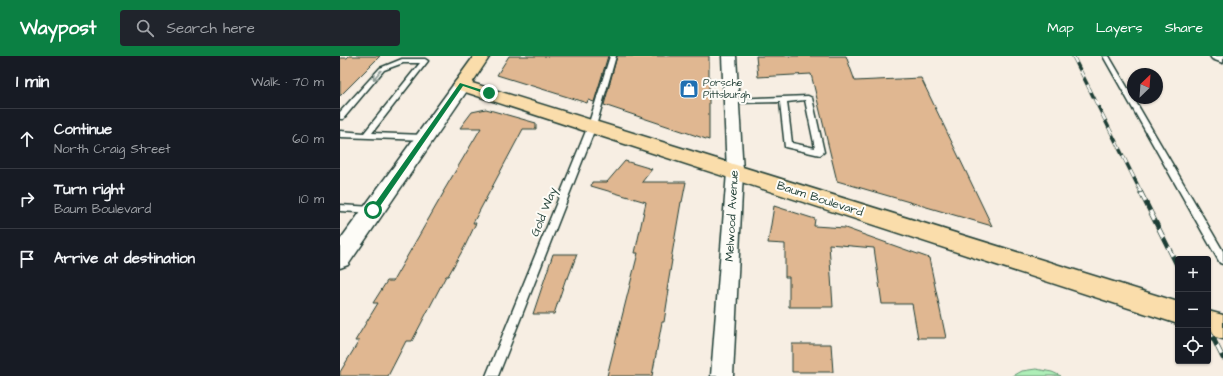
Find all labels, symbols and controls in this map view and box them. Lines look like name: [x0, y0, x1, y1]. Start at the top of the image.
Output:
search box: [120, 10, 400, 46]
text: Waypost: [20, 15, 96, 42]
icon: search: [134, 17, 156, 39]
text: Search here: [166, 18, 255, 39]
text: Map: [1047, 18, 1074, 38]
text: Layers: [1096, 18, 1143, 38]
text: Share: [1165, 18, 1203, 38]
north arrow: [1127, 68, 1163, 104]
text: 1 min: [16, 70, 49, 94]
one-way arrow: [372, 70, 381, 80]
text: Walk · 70 m: [251, 73, 324, 91]
place label: Porsche Pittsburgh: [703, 76, 750, 103]
shop icon: Porsche Pittsburgh: [678, 78, 700, 100]
route end: [480, 84, 498, 102]
text: Continue: [54, 119, 112, 140]
icon: ahead: [16, 128, 38, 150]
text: 60 m: [292, 130, 324, 148]
text: North Craig Street: [54, 140, 171, 158]
street label: Melwood Avenue: [721, 169, 743, 262]
street label: Baum Boulevard: [775, 177, 865, 221]
text: Turn right: [54, 179, 125, 200]
street label: Gold Way: [526, 184, 563, 240]
icon: right: [16, 188, 38, 210]
text: 10 m: [299, 190, 324, 208]
text: Baum Boulevard: [54, 200, 151, 218]
route start: [364, 201, 382, 219]
icon: arrive: [16, 248, 38, 270]
text: Arrive at destination: [54, 248, 195, 269]
map controls: [1175, 256, 1211, 364]
button: +: [1175, 256, 1211, 292]
button: −: [1175, 292, 1211, 328]
button: locate: [1175, 328, 1211, 364]

